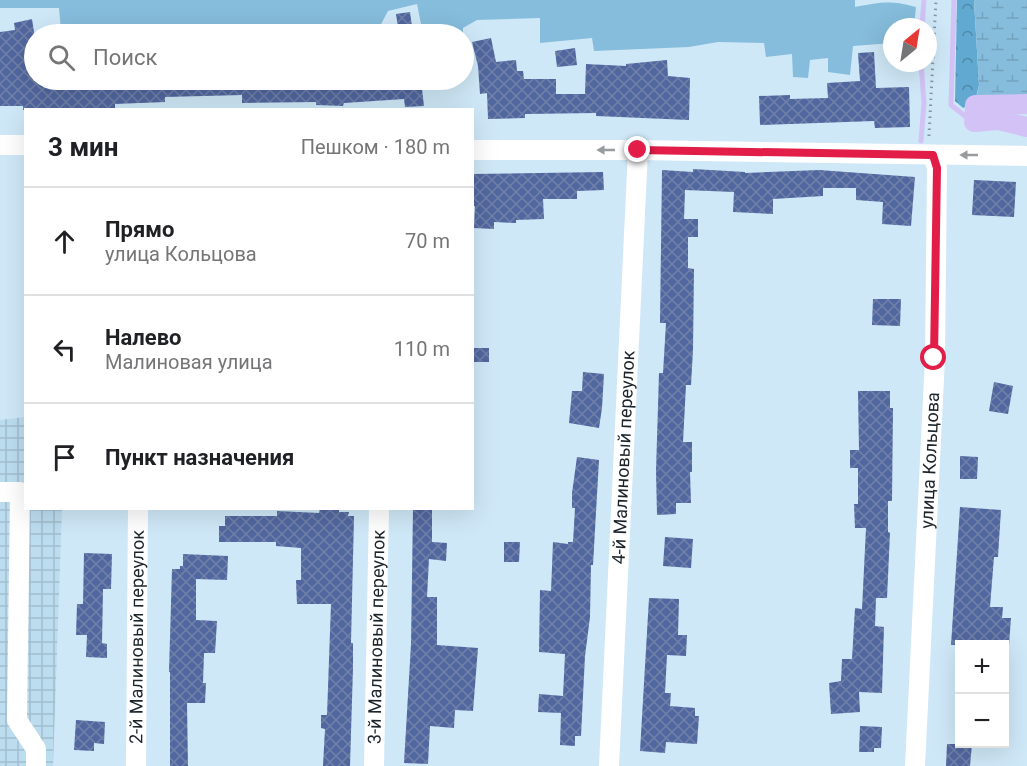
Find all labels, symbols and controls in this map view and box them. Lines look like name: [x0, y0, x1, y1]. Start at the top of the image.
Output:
north arrow: [883, 18, 937, 72]
search box: [24, 24, 474, 90]
icon: search: [45, 41, 78, 74]
text: Поиск: [93, 45, 157, 70]
text: 3 мин: [48, 132, 119, 162]
text: Пешком · 180 m: [301, 135, 450, 159]
route end: [624, 136, 650, 162]
one-way arrow: [596, 145, 615, 155]
one-way arrow: [959, 150, 978, 160]
text: Прямо: [105, 217, 174, 242]
icon: ahead: [48, 225, 81, 258]
text: 70 m: [405, 229, 450, 253]
text: улица Кольцова: [105, 242, 257, 266]
text: Налево: [105, 325, 182, 350]
icon: left: [48, 333, 81, 366]
text: 110 m: [394, 337, 450, 361]
route start: [920, 344, 946, 370]
text: Малиновая улица: [105, 350, 273, 374]
street label: 4-й Малиновый переулок: [608, 350, 639, 565]
street label: улица Кольцова: [916, 392, 943, 529]
icon: arrive: [48, 441, 81, 474]
text: Пункт назначения: [105, 445, 294, 470]
street label: 2-й Малиновый переулок: [125, 530, 148, 744]
street label: 3-й Малиновый переулок: [363, 530, 389, 744]
map controls: [955, 640, 1009, 748]
button: +: [955, 640, 1009, 694]
button: −: [955, 694, 1009, 748]

